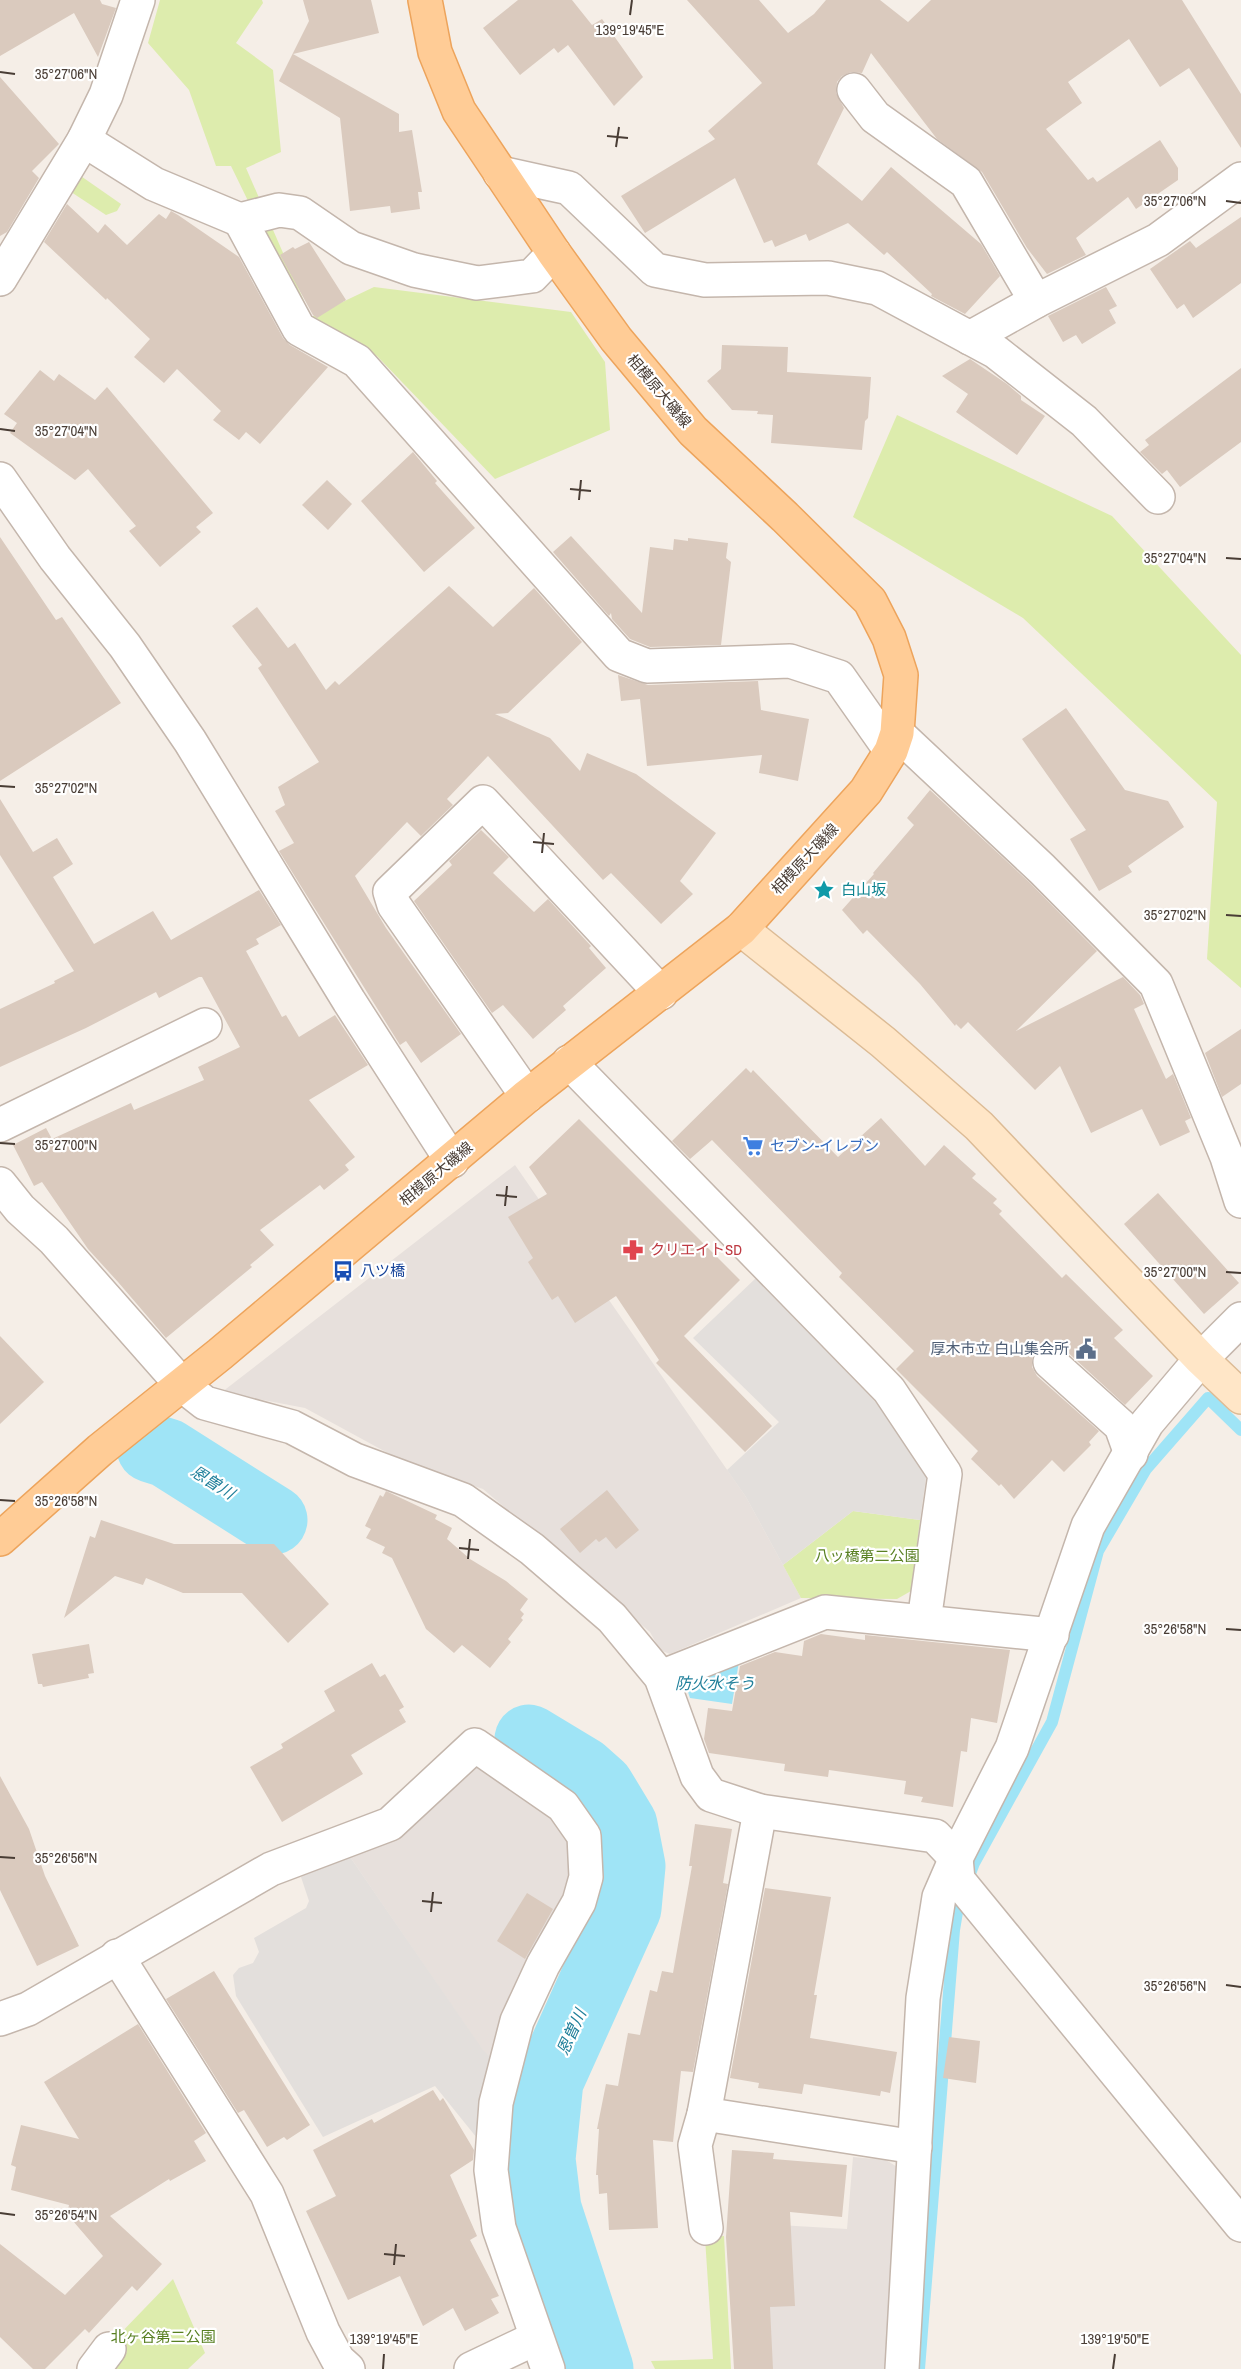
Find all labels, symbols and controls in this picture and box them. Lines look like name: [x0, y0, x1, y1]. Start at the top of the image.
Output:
text: 139°19'45"E: [596, 19, 664, 40]
text: 35°27'06"N: [35, 63, 97, 84]
text: 35°27'06"N: [1144, 190, 1206, 211]
street label: 相模原大磯線: [622, 349, 696, 432]
text: 35°27'04"N: [35, 420, 97, 441]
text: 35°27'04"N: [1144, 547, 1206, 568]
text: 35°27'02"N: [35, 777, 97, 798]
street label: 相模原大磯線: [766, 819, 843, 899]
place icon: 白山坂: [812, 878, 836, 902]
place label: 白山坂: [841, 879, 886, 900]
text: 35°27'02"N: [1144, 904, 1206, 925]
text: 35°27'00"N: [35, 1134, 97, 1155]
supermarket icon: セブン-イレブン: [741, 1134, 765, 1158]
place label: セブン-イレブン: [770, 1135, 879, 1156]
street label: 相模原大磯線: [394, 1137, 477, 1211]
pharmacy icon: クリエイトSD: [621, 1238, 645, 1262]
place label: クリエイトSD: [650, 1239, 742, 1260]
bus stop icon: 八ツ橋: [331, 1259, 355, 1283]
place label: 八ツ橋: [360, 1260, 405, 1281]
text: 35°27'00"N: [1144, 1261, 1206, 1282]
public building icon: 厚木市立 白山集会所: [1074, 1337, 1098, 1361]
place label: 厚木市立 白山集会所: [931, 1338, 1069, 1359]
water label: 恩曽川: [187, 1460, 241, 1505]
text: 35°26'58"N: [35, 1490, 97, 1511]
park label: 八ッ橋第二公園: [814, 1545, 920, 1566]
text: 35°26'58"N: [1144, 1618, 1206, 1639]
water label: 防火水そう: [675, 1672, 755, 1694]
text: 35°26'56"N: [35, 1847, 97, 1868]
text: 35°26'56"N: [1144, 1975, 1206, 1996]
water label: 恩曽川: [551, 2004, 592, 2058]
text: 35°26'54"N: [35, 2204, 97, 2225]
park label: 北ヶ谷第二公園: [110, 2326, 216, 2347]
text: 139°19'45"E: [350, 2328, 418, 2349]
text: 139°19'50"E: [1081, 2328, 1149, 2349]

